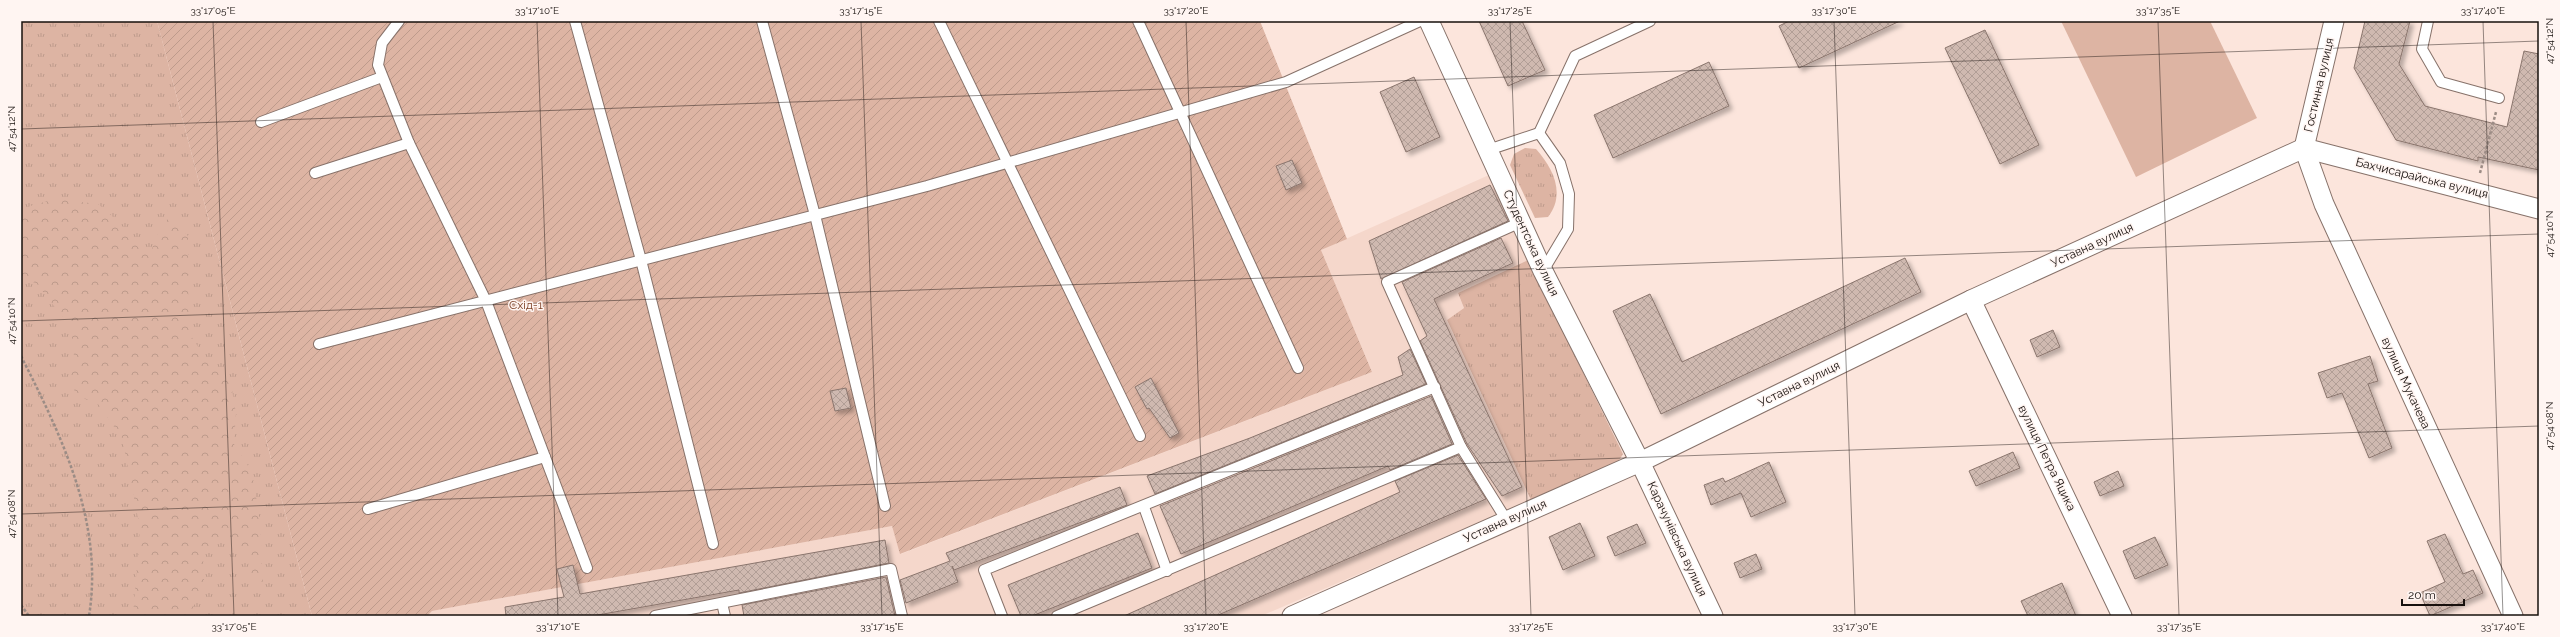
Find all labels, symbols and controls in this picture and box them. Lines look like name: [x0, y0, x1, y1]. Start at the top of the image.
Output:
text: 33°17'05"E: [190, 5, 236, 16]
text: 33°17'10"E: [515, 5, 559, 16]
text: 33°17'15"E: [839, 5, 883, 16]
text: 33°17'20"E: [1164, 5, 1208, 16]
text: 33°17'25"E: [1488, 5, 1532, 16]
text: 33°17'30"E: [1812, 5, 1857, 16]
text: 33°17'35"E: [2136, 5, 2180, 16]
text: 33°17'40"E: [2461, 5, 2505, 16]
text: 47°54'12"N: [2544, 18, 2555, 64]
street label: Гостинна вулиця: [2301, 36, 2337, 134]
text: 47°54'12"N: [6, 106, 17, 152]
street label: Бахчисарайська вулиця: [2354, 155, 2490, 201]
street label: Студентська вулиця: [1500, 188, 1562, 298]
text: 47°54'10"N: [2544, 210, 2555, 258]
street label: Уставна вулиця: [2049, 220, 2135, 270]
text: 47°54'10"N: [6, 297, 17, 345]
park label: Схід-1: [509, 298, 543, 312]
street label: вулиця Мукачева: [2379, 335, 2433, 431]
street label: Уставна вулиця: [1756, 358, 1842, 410]
text: 47°54'08"N: [2544, 402, 2555, 450]
street label: вулиця Петра Яцика: [2015, 403, 2079, 513]
street label: Карачунівська вулиця: [1644, 479, 1710, 599]
text: 47°54'08"N: [6, 490, 17, 538]
street label: Уставна вулиця: [1461, 496, 1549, 546]
scale bar: [2402, 581, 2464, 607]
text: 20 m: [2408, 588, 2436, 602]
text: 33°17'05"E: [211, 621, 257, 632]
text: 33°17'10"E: [536, 621, 580, 632]
text: 33°17'15"E: [860, 621, 904, 632]
text: 33°17'20"E: [1184, 621, 1228, 632]
text: 33°17'25"E: [1509, 621, 1553, 632]
text: 33°17'30"E: [1833, 621, 1878, 632]
text: 33°17'35"E: [2157, 621, 2201, 632]
text: 33°17'40"E: [2481, 621, 2525, 632]

